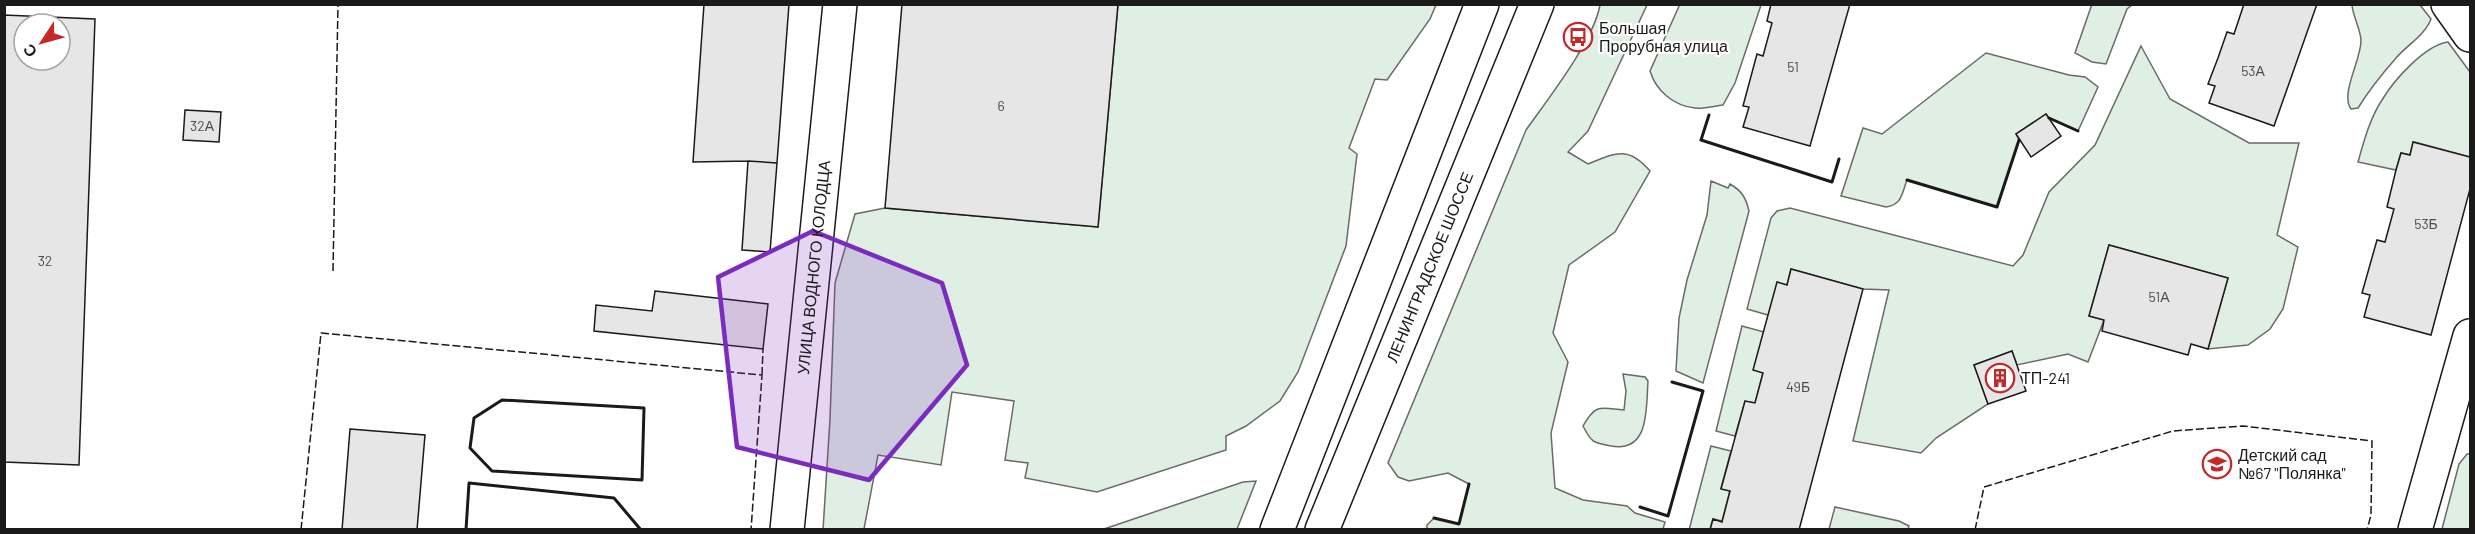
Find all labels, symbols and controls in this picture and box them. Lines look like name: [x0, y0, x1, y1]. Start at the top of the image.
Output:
north arrow: [12, 12, 72, 72]
place label: Большая Прорубная улица: [1599, 18, 1728, 55]
bus stop icon: Большая Прорубная улица: [1562, 21, 1594, 53]
text: С: [18, 40, 41, 61]
house number: 51: [1787, 58, 1799, 75]
house number: 53А: [2241, 62, 2266, 79]
house number: 6: [997, 97, 1005, 114]
house number: 32А: [190, 117, 215, 134]
street label: УЛИЦА ВОДНОГО КОЛОДЦА: [793, 159, 833, 375]
street label: ЛЕНИНГРАДСКОЕ ШОССЕ: [1382, 169, 1476, 365]
house number: 53Б: [2414, 215, 2438, 232]
house number: 32: [38, 252, 52, 269]
house number: 51А: [2148, 288, 2170, 305]
building icon: ТП-241: [1984, 362, 2016, 394]
place label: ТП-241: [2021, 368, 2070, 387]
house number: 49Б: [1786, 378, 1810, 395]
place label: Детский сад №67 "Полянка": [2238, 445, 2346, 482]
school or university icon: Детский сад №67 "Полянка": [2201, 448, 2233, 480]

